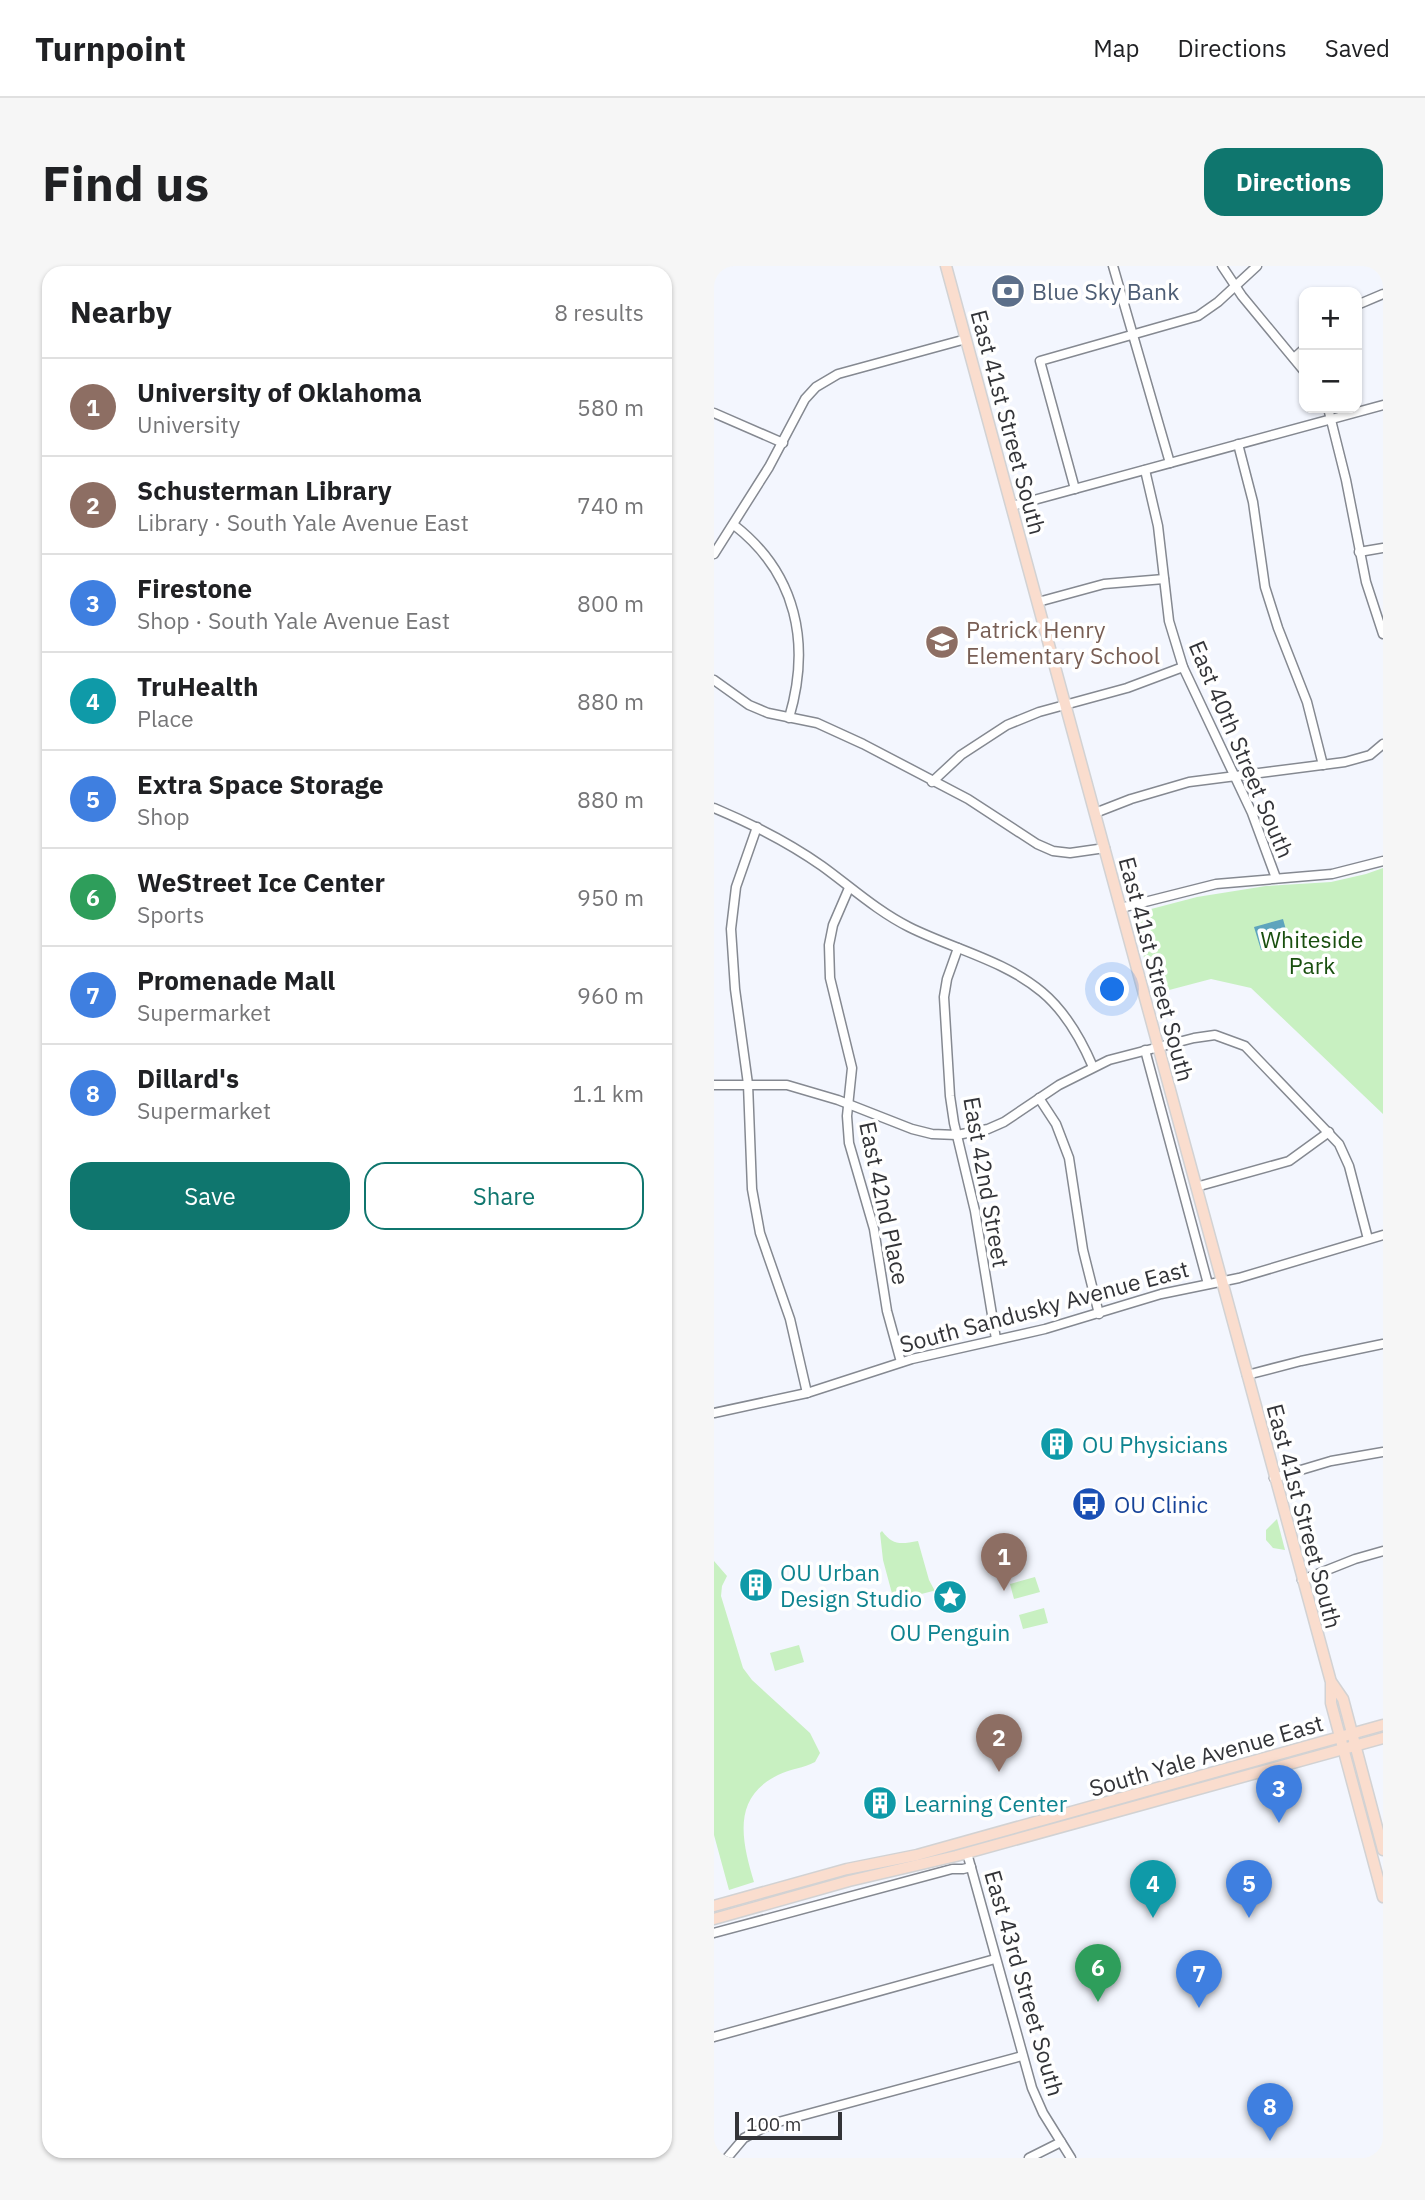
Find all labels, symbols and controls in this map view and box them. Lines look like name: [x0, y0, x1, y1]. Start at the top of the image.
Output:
text: Turnpoint: [35, 27, 186, 70]
text: Map: [1093, 32, 1139, 64]
text: Directions: [1177, 32, 1287, 64]
text: Saved: [1325, 32, 1390, 64]
button: Directions: [1204, 148, 1383, 216]
text: Find us: [42, 151, 209, 214]
bank icon: Blue Sky Bank: [989, 272, 1027, 310]
place label: Blue Sky Bank: [1032, 276, 1179, 306]
map controls: [1299, 287, 1362, 413]
button: +: [1299, 287, 1362, 350]
text: Nearby: [70, 292, 172, 331]
text: 8 results: [554, 297, 644, 327]
street label: East 41st Street South: [965, 306, 1053, 538]
button: −: [1299, 350, 1362, 413]
text: University of Oklahoma: [137, 375, 422, 409]
text: 1: [86, 392, 100, 422]
text: 580 m: [577, 392, 644, 422]
text: University: [137, 409, 240, 439]
text: Schusterman Library: [137, 473, 392, 507]
text: 2: [86, 490, 100, 520]
text: 740 m: [577, 490, 644, 520]
text: Library · South Yale Avenue East: [137, 507, 469, 537]
text: Firestone: [137, 571, 252, 605]
text: 3: [86, 588, 100, 618]
text: 800 m: [577, 588, 644, 618]
text: Shop · South Yale Avenue East: [137, 605, 450, 635]
place label: Patrick Henry Elementary School: [966, 614, 1160, 670]
school or university icon: Patrick Henry Elementary School: [923, 623, 961, 661]
street label: East 40th Street South: [1183, 636, 1301, 862]
text: TruHealth: [137, 669, 258, 703]
text: 4: [86, 686, 100, 716]
text: 880 m: [577, 686, 644, 716]
text: Place: [137, 703, 194, 733]
text: Extra Space Storage: [137, 767, 384, 801]
text: 5: [86, 784, 100, 814]
text: 880 m: [577, 784, 644, 814]
text: Shop: [137, 801, 190, 831]
street label: East 41st Street South: [1113, 853, 1201, 1085]
text: WeStreet Ice Center: [137, 865, 385, 899]
text: 6: [86, 882, 100, 912]
text: 950 m: [577, 882, 644, 912]
text: Sports: [137, 899, 204, 929]
park label: Whiteside Park: [1261, 924, 1363, 980]
text: Promenade Mall: [137, 963, 335, 997]
your location: [1095, 972, 1129, 1006]
text: 7: [86, 980, 100, 1010]
text: 960 m: [577, 980, 644, 1010]
text: Supermarket: [137, 997, 271, 1027]
text: Dillard's: [137, 1061, 239, 1095]
text: 8: [86, 1078, 100, 1108]
text: 1.1 km: [573, 1078, 644, 1108]
street label: East 42nd Street: [957, 1094, 1017, 1270]
text: Supermarket: [137, 1095, 271, 1125]
street label: East 42nd Place: [853, 1119, 917, 1287]
button: Save: [70, 1162, 350, 1230]
button: Share: [364, 1162, 644, 1230]
street label: South Sandusky Avenue East: [896, 1253, 1192, 1359]
street label: East 41st Street South: [1261, 1400, 1349, 1632]
building icon: OU Physicians: [1038, 1425, 1076, 1463]
place label: OU Physicians: [1082, 1429, 1228, 1459]
bus stop icon: OU Clinic: [1070, 1485, 1108, 1523]
place label: OU Clinic: [1114, 1489, 1208, 1519]
pin: 1: [981, 1533, 1027, 1591]
place label: OU Urban Design Studio: [780, 1557, 922, 1613]
building icon: OU Urban Design Studio: [737, 1566, 775, 1604]
place icon: OU Penguin: [931, 1578, 969, 1616]
place label: OU Penguin: [890, 1617, 1010, 1647]
street label: South Yale Avenue East: [1086, 1707, 1326, 1803]
pin: 2: [976, 1714, 1022, 1772]
pin: 3: [1256, 1765, 1302, 1823]
building icon: Learning Center: [861, 1784, 899, 1822]
place label: Learning Center: [904, 1788, 1068, 1818]
pin: 4: [1130, 1860, 1176, 1918]
pin: 5: [1226, 1860, 1272, 1918]
street label: East 43rd Street South: [978, 1866, 1072, 2100]
pin: 6: [1075, 1944, 1121, 2002]
pin: 7: [1176, 1950, 1222, 2008]
pin: 8: [1247, 2083, 1293, 2141]
scale bar: [735, 2109, 842, 2141]
text: 100 m: [746, 2112, 801, 2136]

